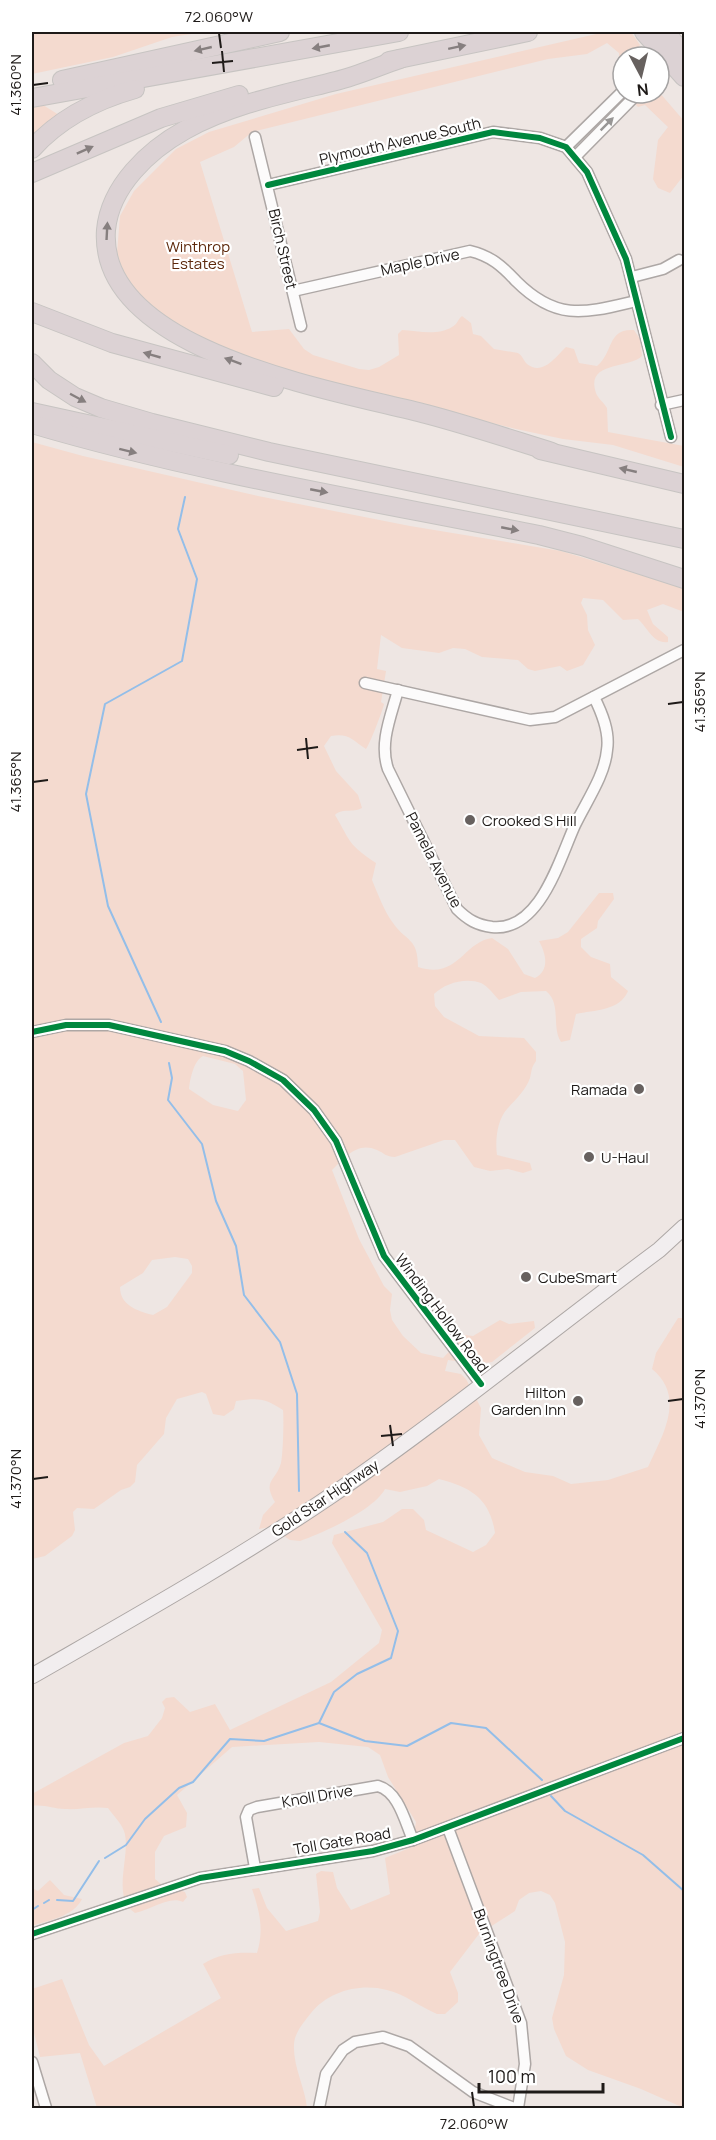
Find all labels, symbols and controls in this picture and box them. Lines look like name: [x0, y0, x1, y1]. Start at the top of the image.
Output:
text: 72.060°W: [185, 6, 253, 27]
one-way arrow: [448, 41, 466, 51]
one-way arrow: [311, 43, 330, 52]
one-way arrow: [193, 45, 212, 55]
north arrow: [611, 45, 671, 105]
text: 41.360°N: [5, 54, 26, 116]
text: N: [636, 78, 650, 102]
street label: Plymouth Avenue South: [317, 112, 483, 170]
one-way arrow: [600, 117, 614, 132]
one-way arrow: [76, 144, 94, 154]
street label: Birch Street: [264, 207, 302, 291]
one-way arrow: [102, 221, 112, 240]
park label: Winthrop Estates: [166, 236, 230, 274]
street label: Maple Drive: [379, 243, 462, 281]
one-way arrow: [143, 350, 161, 359]
one-way arrow: [224, 356, 242, 366]
one-way arrow: [69, 393, 86, 403]
one-way arrow: [119, 446, 138, 456]
one-way arrow: [618, 465, 637, 475]
one-way arrow: [310, 487, 329, 496]
one-way arrow: [501, 525, 520, 535]
text: 41.365°N: [689, 671, 710, 733]
text: 41.365°N: [5, 751, 26, 813]
street label: Pamela Avenue: [401, 809, 467, 912]
place label: Crooked S Hill: [482, 810, 577, 831]
marker: Crooked S Hill: [463, 813, 477, 827]
place label: Ramada: [571, 1079, 627, 1100]
marker: Ramada: [632, 1082, 646, 1096]
place label: U-Haul: [601, 1147, 649, 1168]
marker: U-Haul: [582, 1150, 596, 1164]
street label: Winding Hollow Road: [390, 1249, 494, 1377]
place label: CubeSmart: [538, 1267, 617, 1288]
marker: CubeSmart: [519, 1270, 533, 1284]
text: 41.370°N: [689, 1369, 710, 1429]
place label: Hilton Garden Inn: [491, 1382, 566, 1420]
marker: Hilton Garden Inn: [571, 1394, 585, 1408]
text: 41.370°N: [5, 1449, 26, 1509]
street label: Gold Star Highway: [267, 1454, 383, 1542]
street label: Knoll Drive: [280, 1779, 354, 1813]
street label: Toll Gate Road: [292, 1822, 392, 1860]
street label: Burningtree Drive: [469, 1906, 530, 2026]
scale bar: [479, 2056, 604, 2094]
text: 100 m: [488, 2064, 536, 2088]
text: 72.060°W: [440, 2113, 508, 2134]

